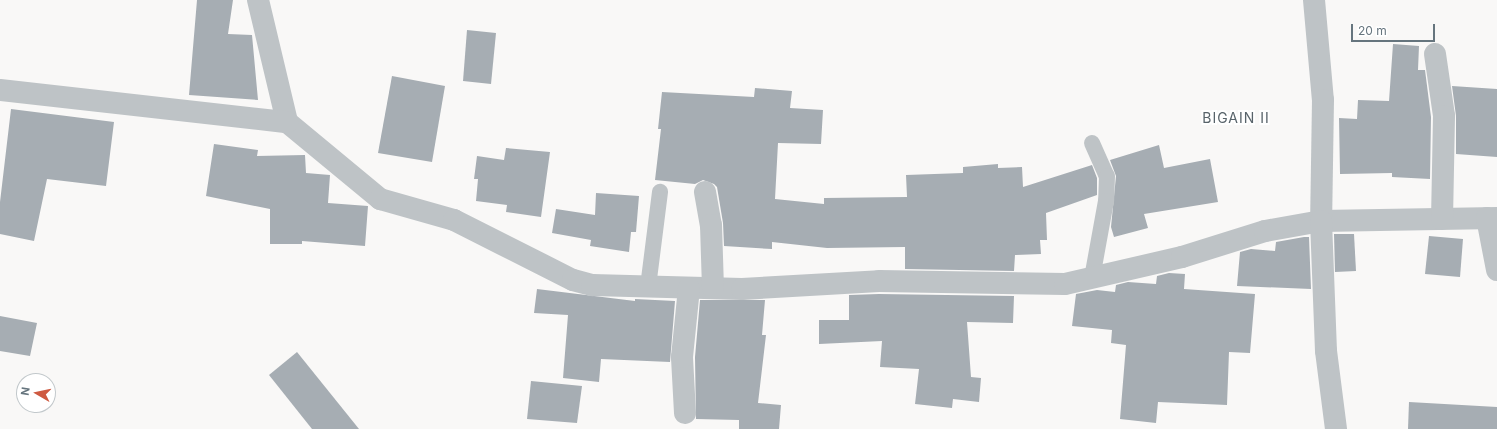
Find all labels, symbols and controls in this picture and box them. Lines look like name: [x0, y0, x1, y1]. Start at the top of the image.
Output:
scale bar: [1353, 16, 1437, 42]
text: 20 m: [1358, 23, 1387, 38]
district label: BIGAIN II: [1202, 110, 1270, 126]
north arrow: [16, 373, 56, 413]
text: N: [18, 386, 33, 397]

